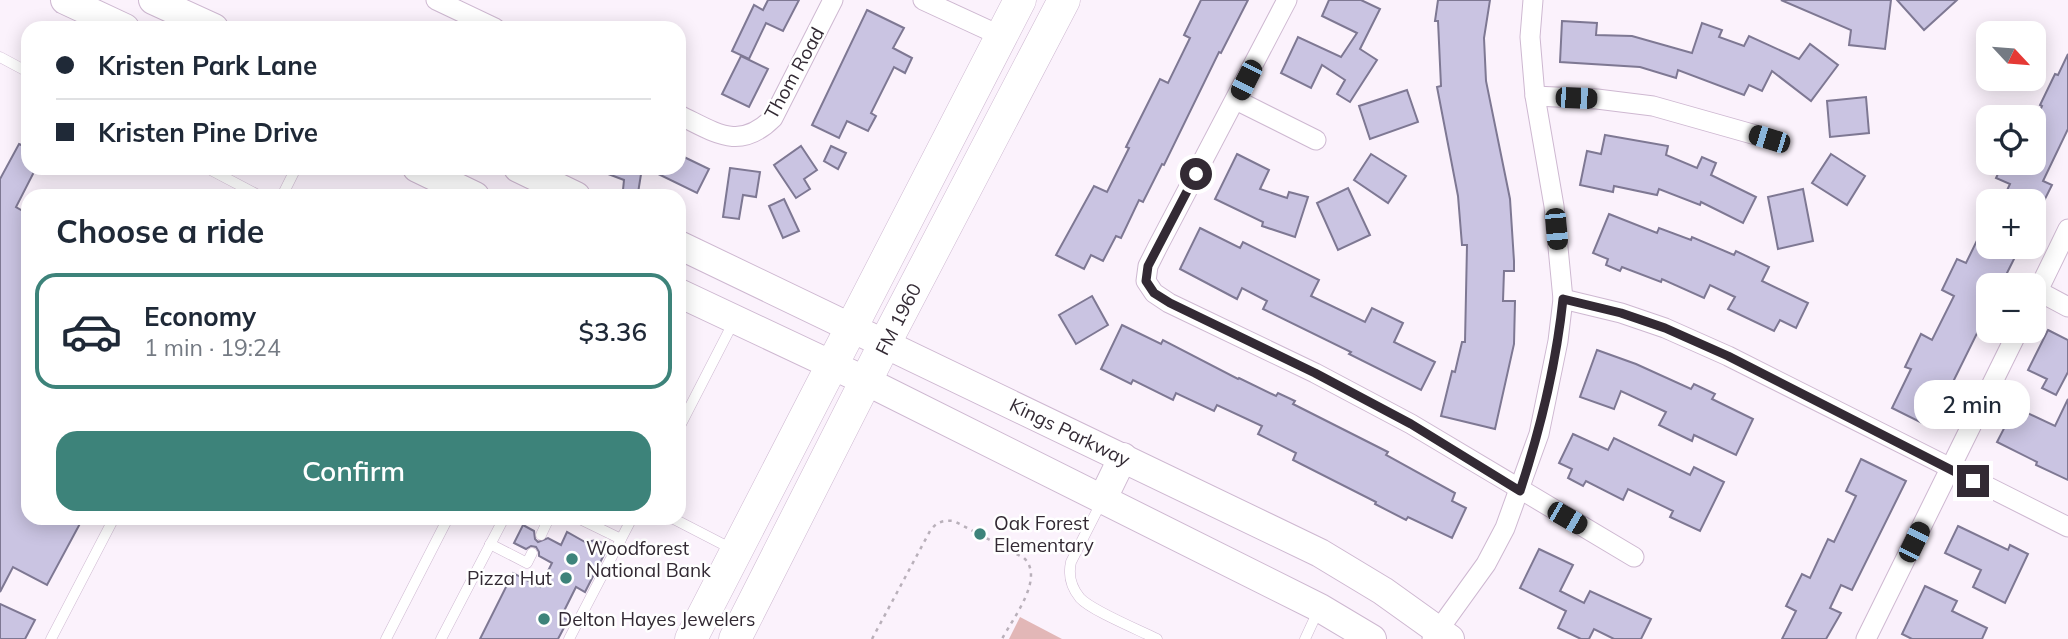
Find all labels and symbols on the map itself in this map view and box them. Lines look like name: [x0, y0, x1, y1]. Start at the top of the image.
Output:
north arrow: [1976, 21, 2046, 91]
street label: Thom Road: [759, 23, 829, 123]
car: [1228, 57, 1265, 103]
car: [1555, 87, 1598, 109]
car: [1746, 123, 1793, 155]
route start: [1180, 158, 1212, 190]
car: [1544, 207, 1569, 251]
street label: FM 1960: [870, 279, 926, 359]
callout: 2 min: [1915, 379, 2031, 428]
street label: Kings Parkway: [1006, 393, 1134, 471]
route end: [1957, 465, 1989, 497]
car: [1544, 498, 1591, 538]
place label: Oak Forest Elementary: [994, 511, 1094, 557]
car: [1896, 519, 1933, 565]
marker: Oak Forest Elementary: [972, 526, 988, 542]
place label: Woodforest National Bank: [586, 536, 711, 582]
marker: Woodforest National Bank: [564, 551, 580, 567]
place label: Pizza Hut: [467, 566, 552, 590]
marker: Pizza Hut: [558, 570, 574, 586]
place label: Delton Hayes Jewelers: [558, 607, 755, 631]
marker: Delton Hayes Jewelers: [536, 611, 552, 627]

